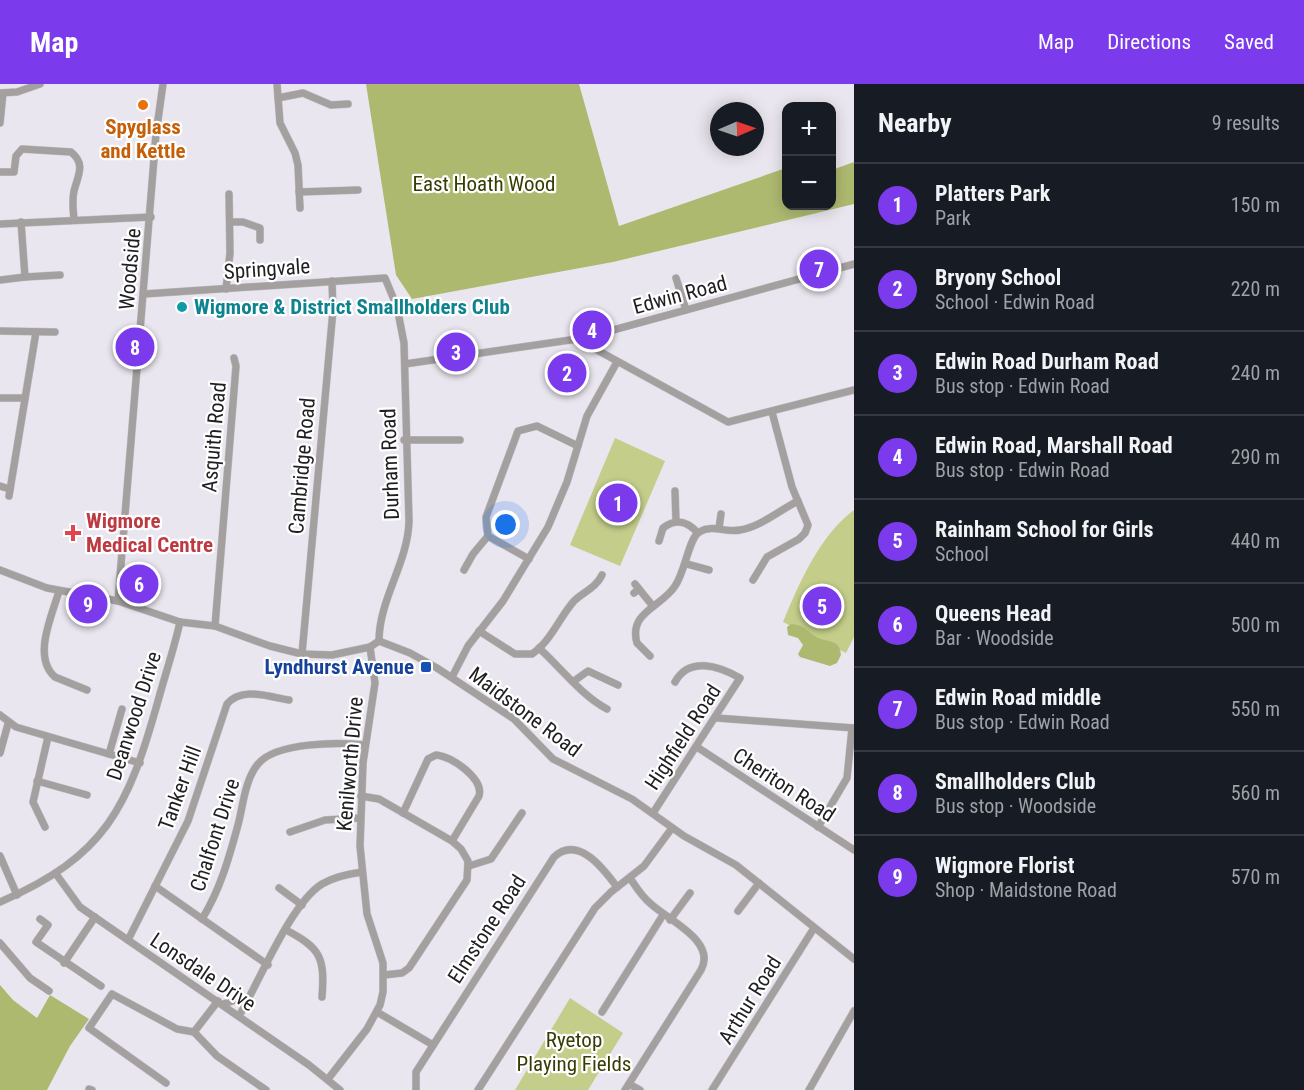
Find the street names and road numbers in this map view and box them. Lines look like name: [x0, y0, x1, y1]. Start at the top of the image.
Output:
street label: Woodside: [114, 227, 146, 311]
street label: Springvale: [223, 254, 311, 284]
street label: Edwin Road: [630, 271, 730, 319]
street label: Asquith Road: [197, 381, 231, 493]
street label: Cambridge Road: [284, 397, 320, 535]
street label: Durham Road: [376, 408, 404, 520]
street label: Deanwood Drive: [102, 648, 166, 783]
street label: Maidstone Road: [464, 662, 586, 762]
street label: Highfield Road: [640, 680, 726, 794]
street label: Kenilworth Drive: [332, 696, 368, 832]
street label: Tanker Hill: [154, 743, 206, 833]
street label: Cheriton Road: [728, 743, 840, 827]
street label: Chalfont Drive: [185, 775, 245, 894]
street label: Elmstone Road: [443, 870, 531, 988]
street label: Lonsdale Drive: [146, 928, 260, 1016]
street label: Arthur Road: [714, 952, 786, 1048]

